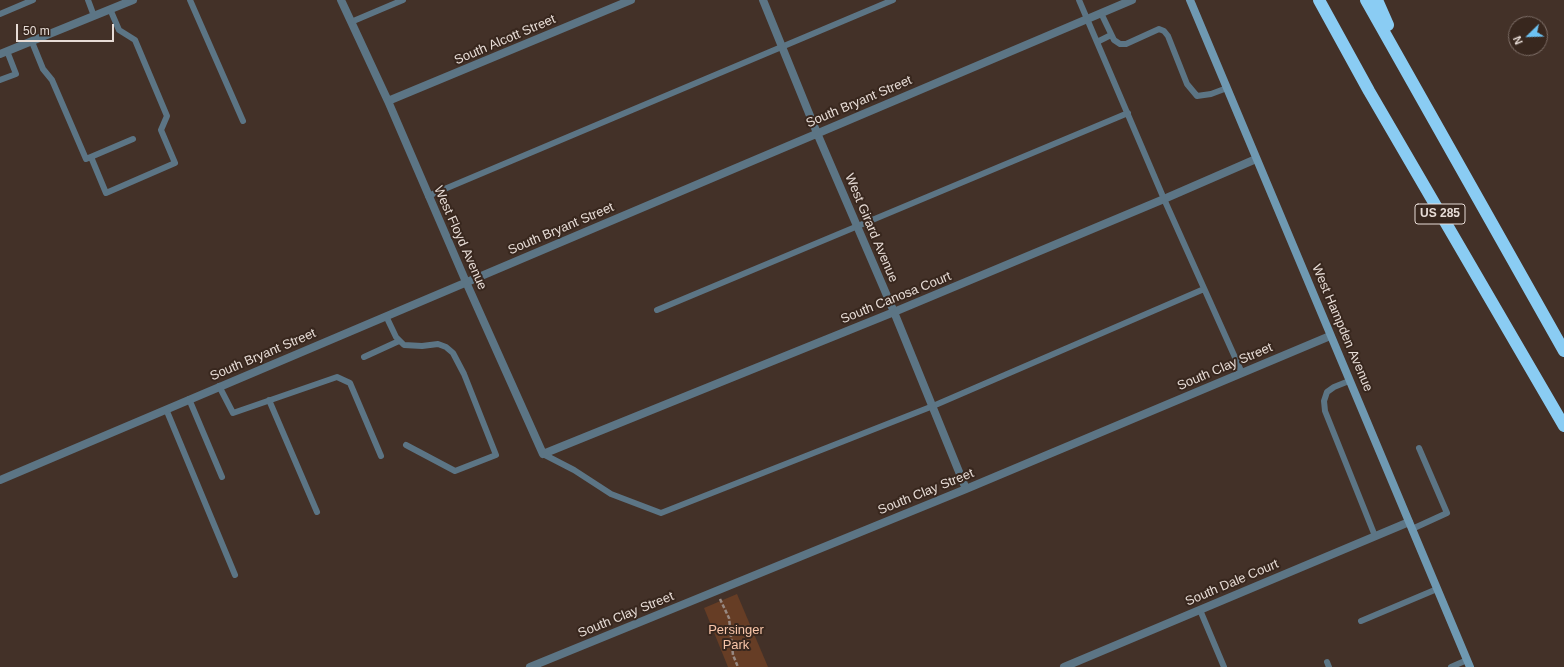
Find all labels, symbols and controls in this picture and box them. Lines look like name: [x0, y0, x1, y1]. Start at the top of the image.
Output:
street label: South Alcott Street: [452, 12, 558, 68]
scale bar: [18, 16, 116, 42]
north arrow: [1508, 16, 1548, 56]
text: 50 m: [23, 24, 50, 38]
text: N: [1511, 34, 1525, 46]
street label: South Bryant Street: [804, 73, 914, 131]
street label: West Girard Avenue: [841, 171, 901, 285]
street label: West Floyd Avenue: [430, 184, 490, 292]
street label: South Bryant Street: [506, 200, 616, 258]
road number: US 285: [1415, 204, 1465, 224]
street label: West Hampden Avenue: [1308, 262, 1376, 394]
street label: South Canosa Court: [838, 269, 954, 327]
street label: South Bryant Street: [208, 326, 318, 384]
street label: South Clay Street: [1175, 340, 1275, 394]
street label: South Clay Street: [876, 466, 976, 518]
street label: South Dale Court: [1183, 556, 1281, 610]
street label: South Clay Street: [576, 589, 676, 641]
park label: Persinger Park: [708, 622, 764, 653]

